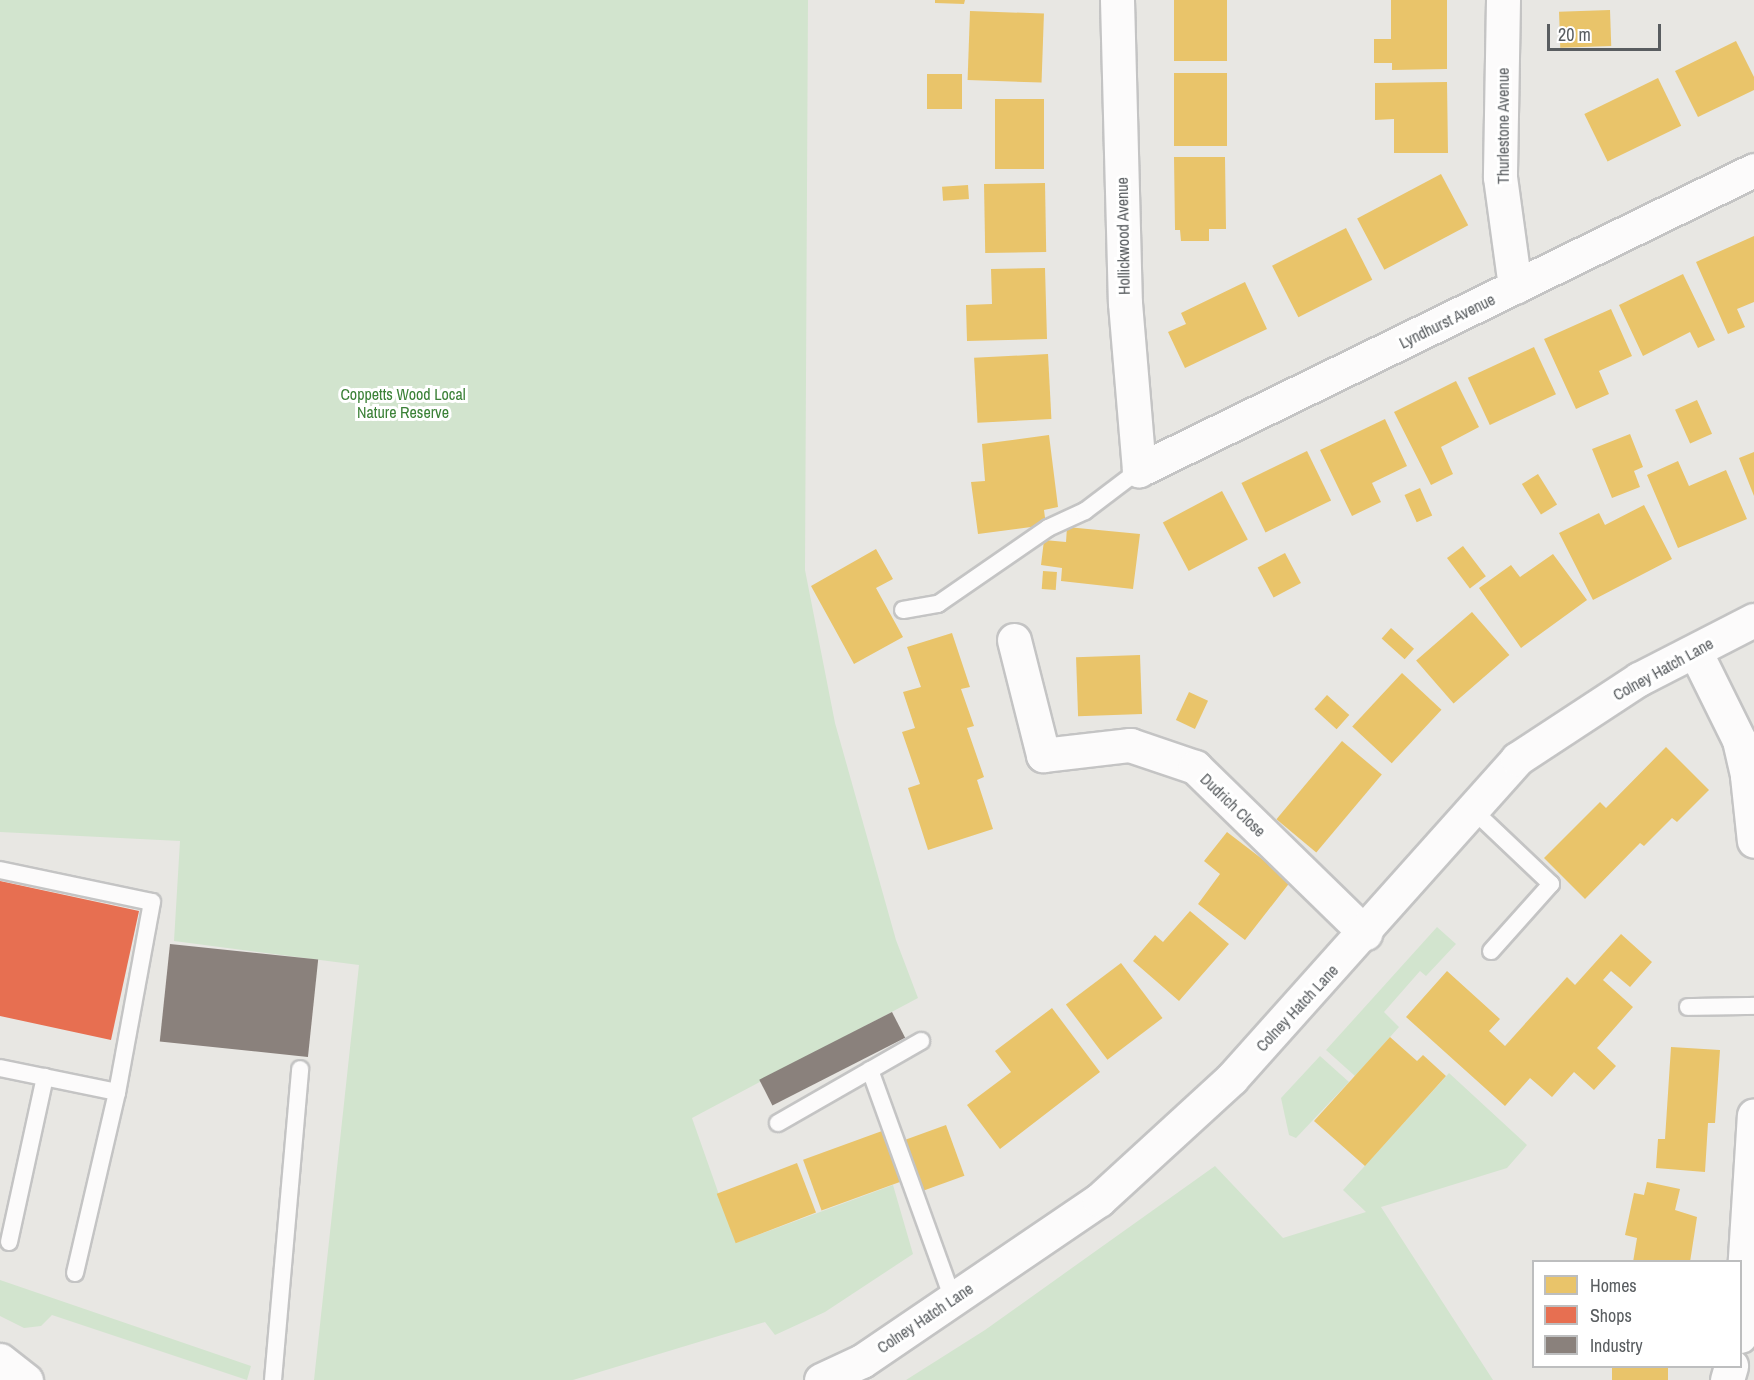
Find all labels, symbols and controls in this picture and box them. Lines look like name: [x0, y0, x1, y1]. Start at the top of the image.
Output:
scale bar: [1550, 12, 1664, 50]
text: 20 m: [1558, 22, 1591, 47]
street label: Thurlestone Avenue: [1493, 67, 1513, 185]
street label: Hollickwood Avenue: [1112, 177, 1134, 295]
street label: Lyndhurst Avenue: [1396, 289, 1498, 353]
park label: Coppetts Wood Local Nature Reserve: [340, 384, 466, 422]
street label: Colney Hatch Lane: [1610, 634, 1716, 704]
street label: Dudrich Close: [1196, 769, 1270, 841]
street label: Colney Hatch Lane: [1252, 961, 1342, 1055]
legend: [1532, 1260, 1742, 1368]
text: Homes: [1590, 1273, 1637, 1298]
street label: Colney Hatch Lane: [873, 1279, 977, 1357]
text: Shops: [1590, 1303, 1632, 1328]
text: Industry: [1590, 1333, 1643, 1358]

